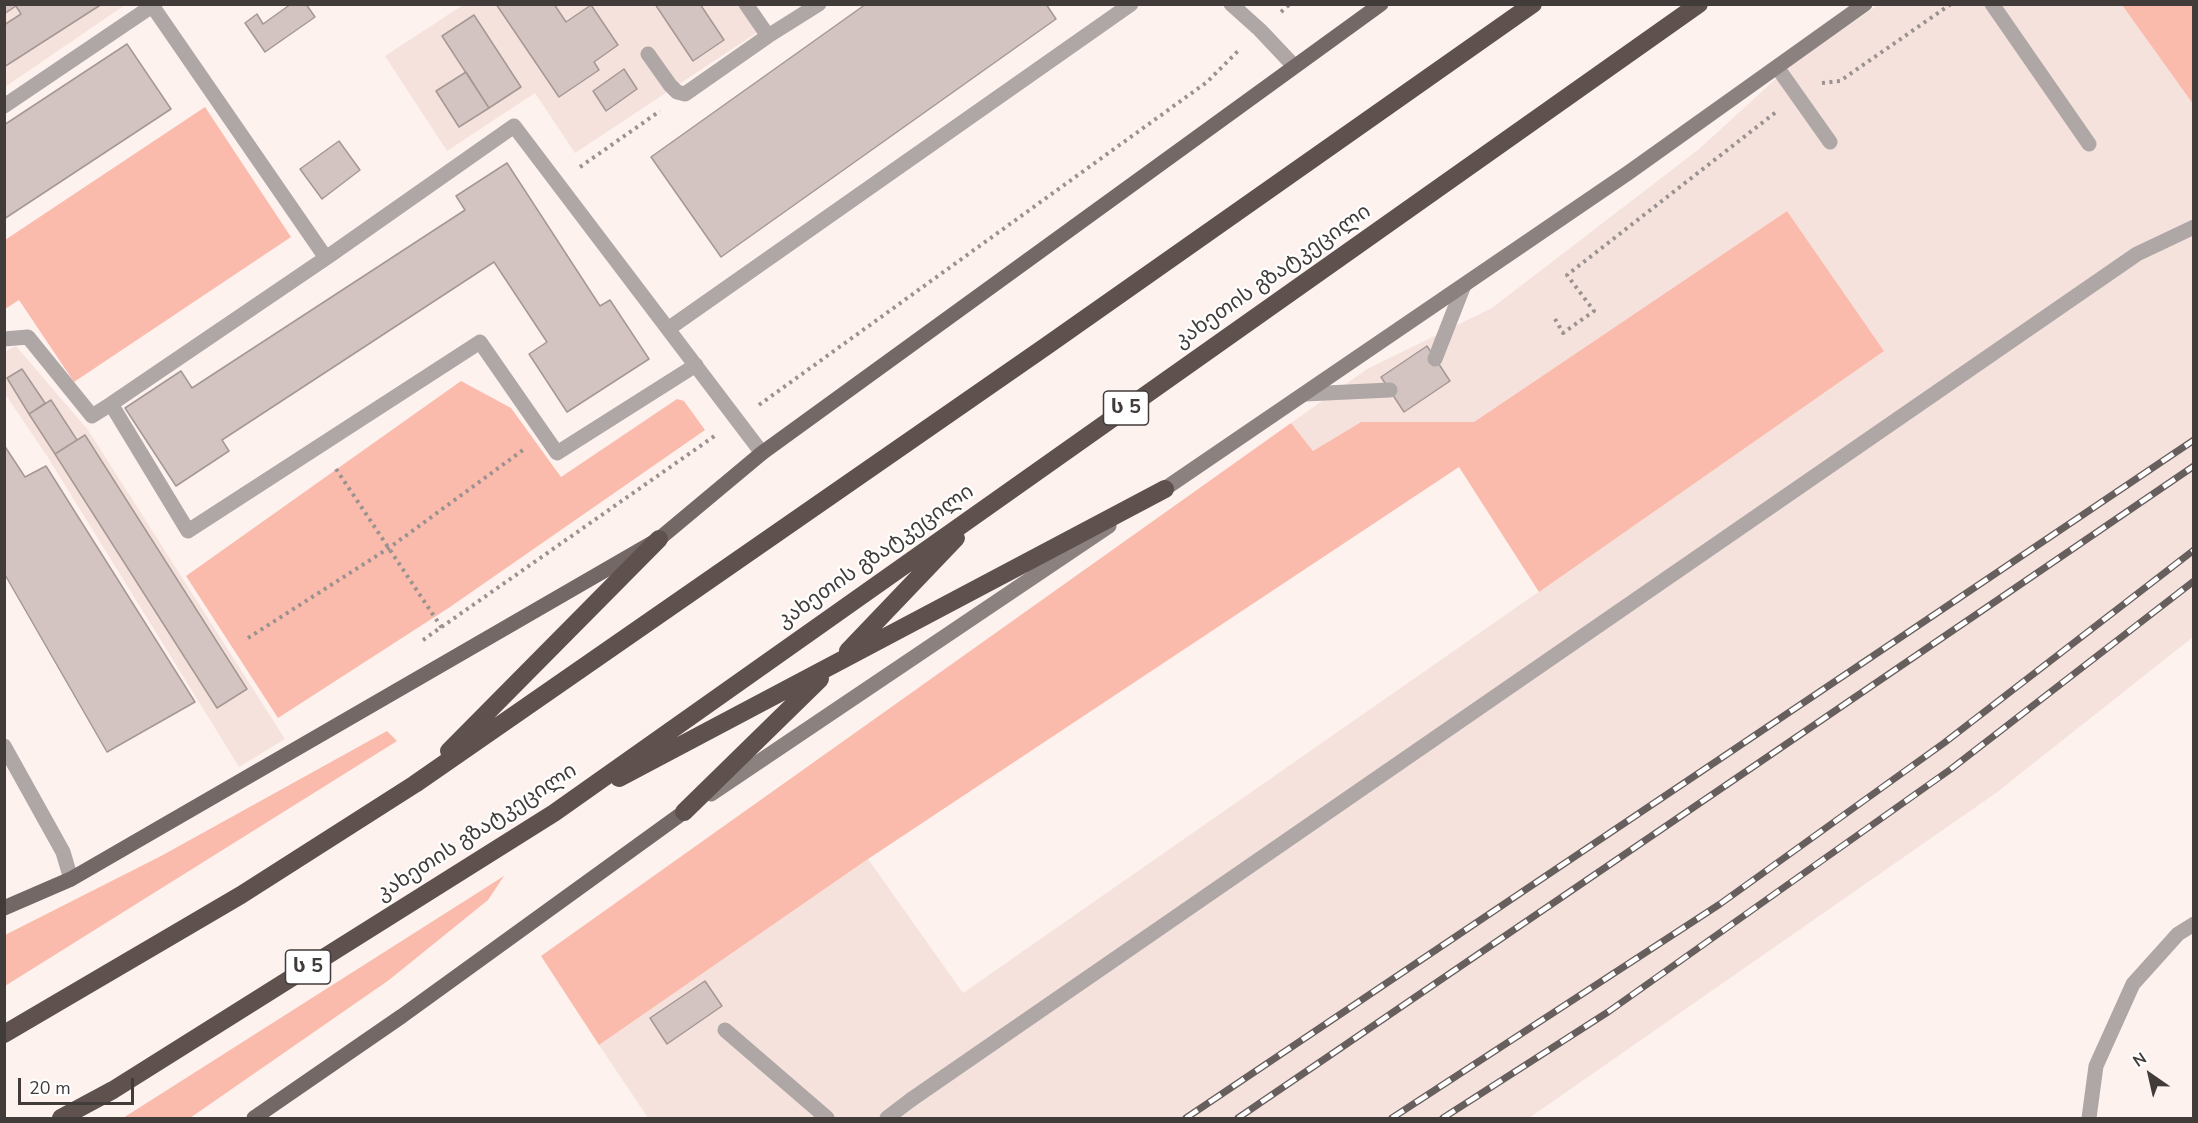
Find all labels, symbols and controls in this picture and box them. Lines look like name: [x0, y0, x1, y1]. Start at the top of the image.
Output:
street label: კახეთის გზატკეცილი: [1170, 200, 1376, 354]
road number: ს 5: [1104, 391, 1148, 425]
street label: კახეთის გზატკეცილი: [773, 480, 979, 634]
street label: კახეთის გზატკეცილი: [372, 759, 582, 907]
road number: ს 5: [286, 950, 330, 984]
north arrow: [2120, 1045, 2180, 1105]
text: N: [2129, 1048, 2151, 1073]
scale bar: [21, 1066, 136, 1104]
text: 20 m: [29, 1076, 71, 1100]

